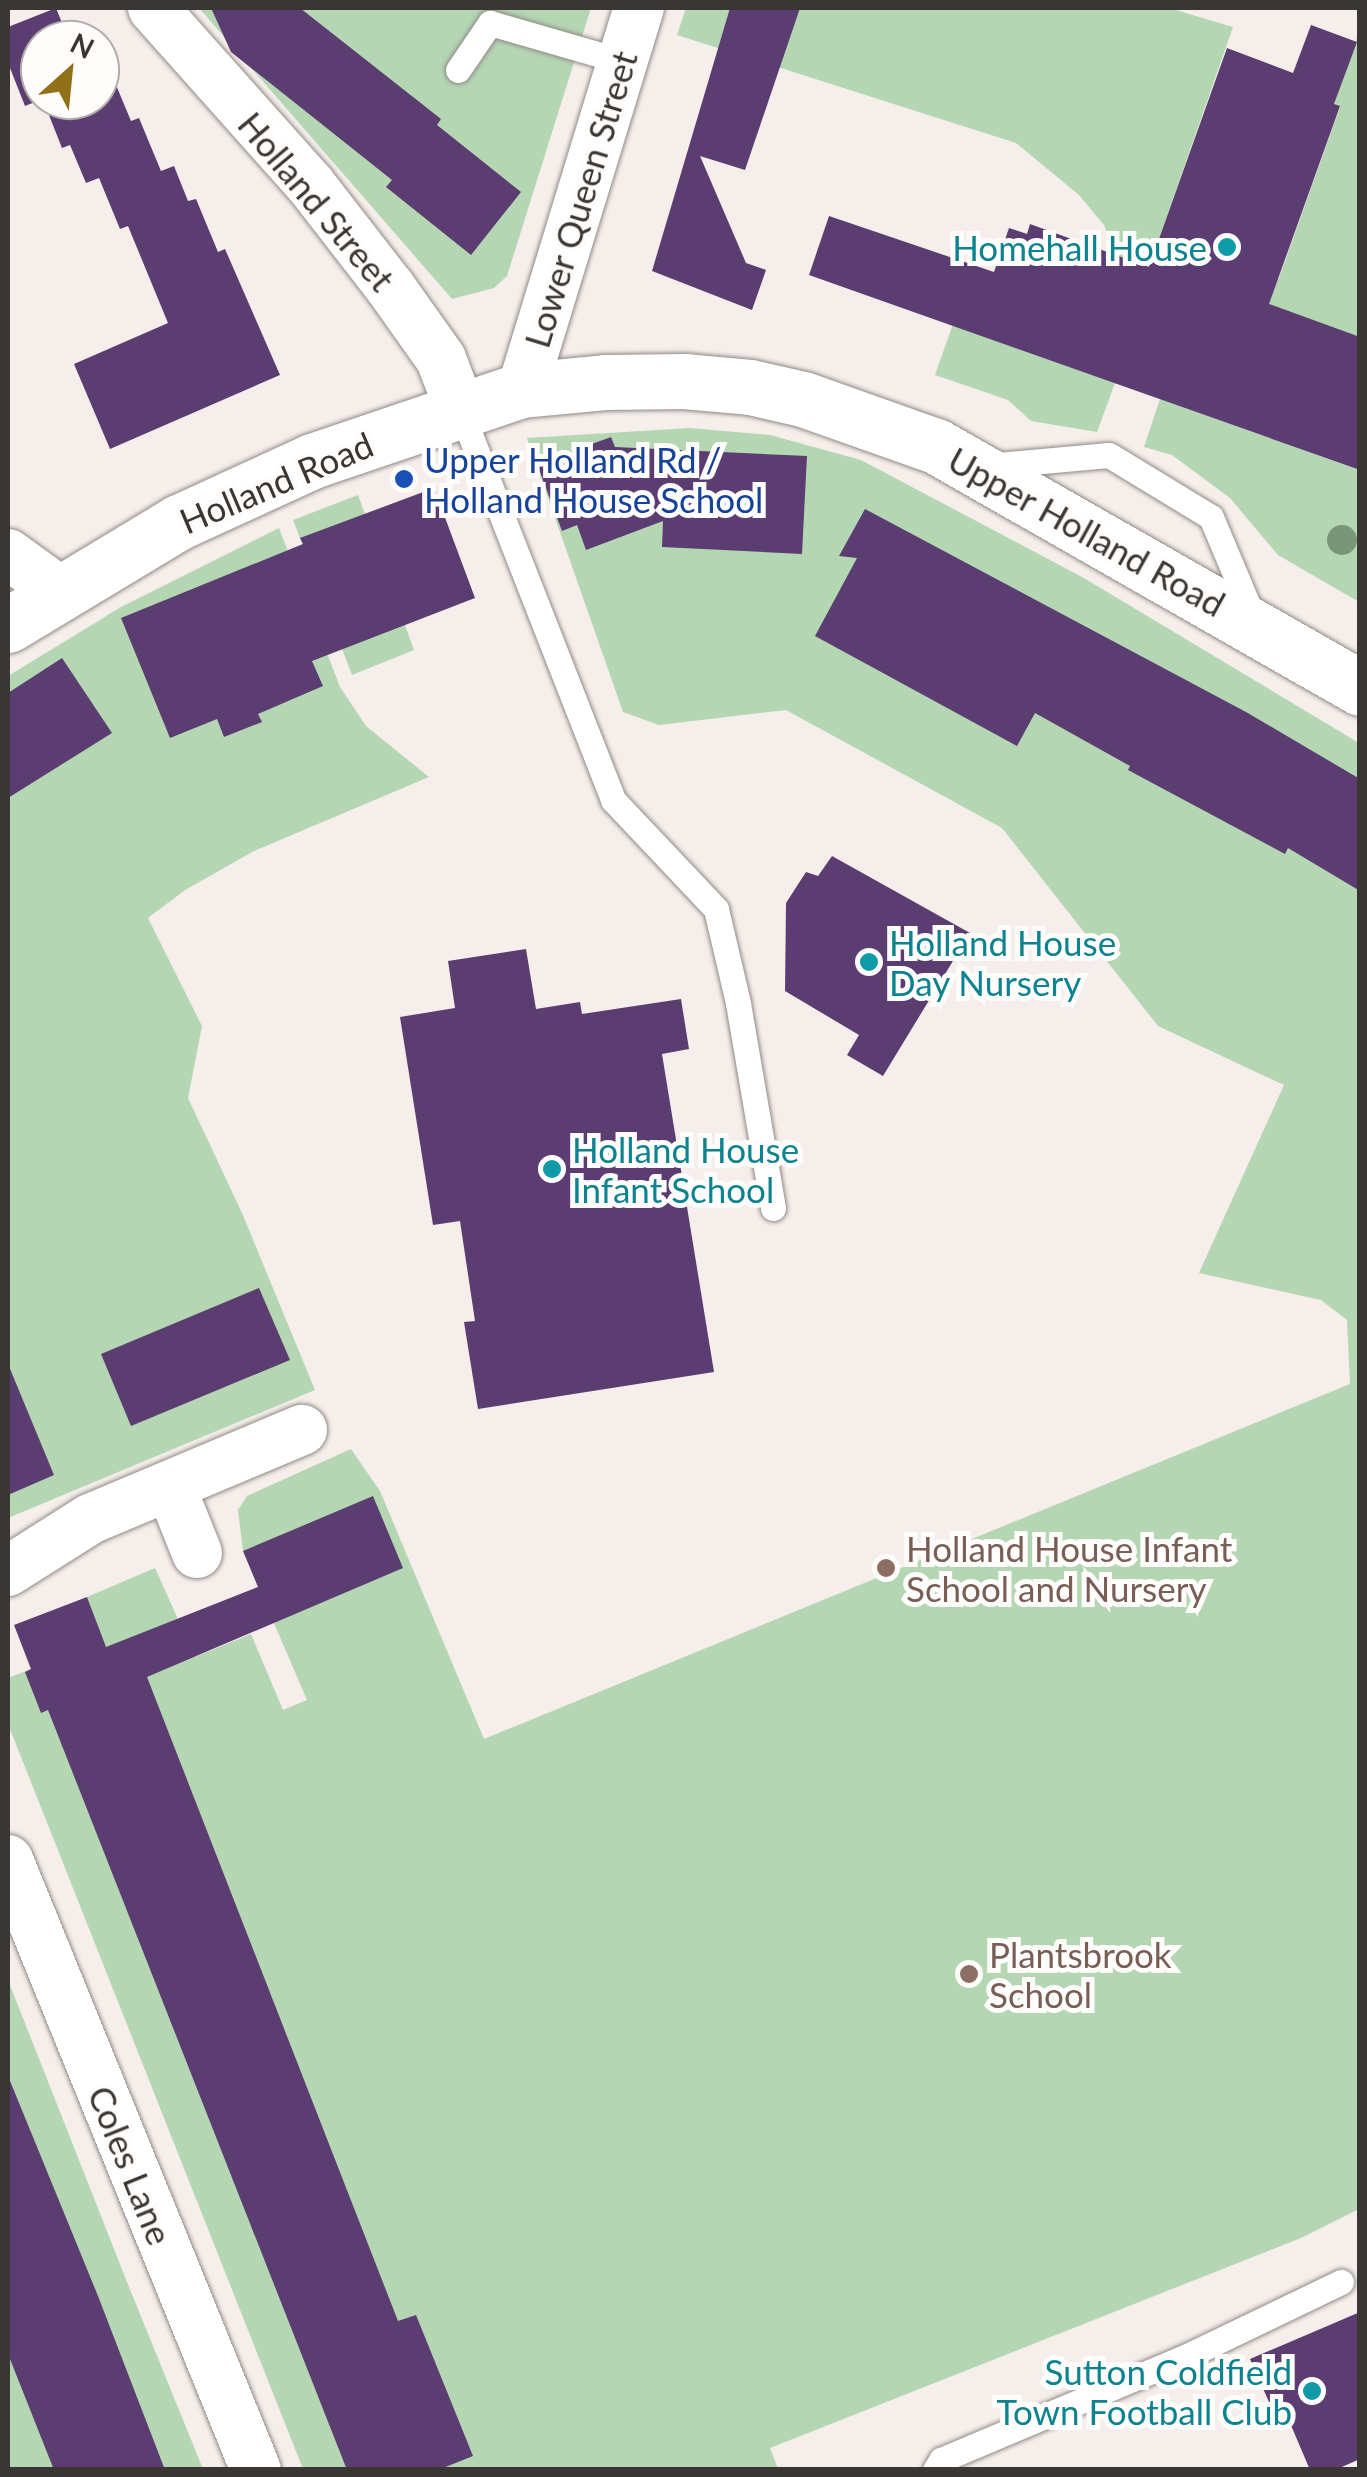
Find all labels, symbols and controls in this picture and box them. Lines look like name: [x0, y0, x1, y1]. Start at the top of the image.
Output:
north arrow: [20, 20, 120, 120]
text: N: [65, 25, 100, 65]
street label: Lower Queen Street: [515, 45, 645, 353]
street label: Holland Street: [230, 103, 404, 299]
place label: Homehall House: [952, 226, 1207, 268]
marker: Homehall House: [1216, 236, 1238, 258]
street label: Holland Road: [173, 422, 379, 542]
street label: Upper Holland Road: [941, 437, 1233, 625]
place label: Upper Holland Rd / Holland House School: [424, 438, 763, 520]
marker: Upper Holland Rd / Holland House School: [393, 468, 415, 490]
place label: Holland House Day Nursery: [889, 921, 1116, 1003]
marker: Holland House Day Nursery: [858, 951, 880, 973]
place label: Holland House Infant School: [572, 1128, 799, 1210]
marker: Holland House Infant School: [541, 1158, 563, 1180]
place label: Holland House Infant School and Nursery: [906, 1527, 1232, 1609]
marker: Holland House Infant School and Nursery: [875, 1557, 897, 1579]
place label: Plantsbrook School: [989, 1933, 1172, 2015]
marker: Plantsbrook School: [958, 1963, 980, 1985]
street label: Coles Lane: [80, 2080, 182, 2250]
place label: Sutton Coldfield Town Football Club: [997, 2350, 1292, 2432]
marker: Sutton Coldfield Town Football Club: [1301, 2380, 1323, 2402]

